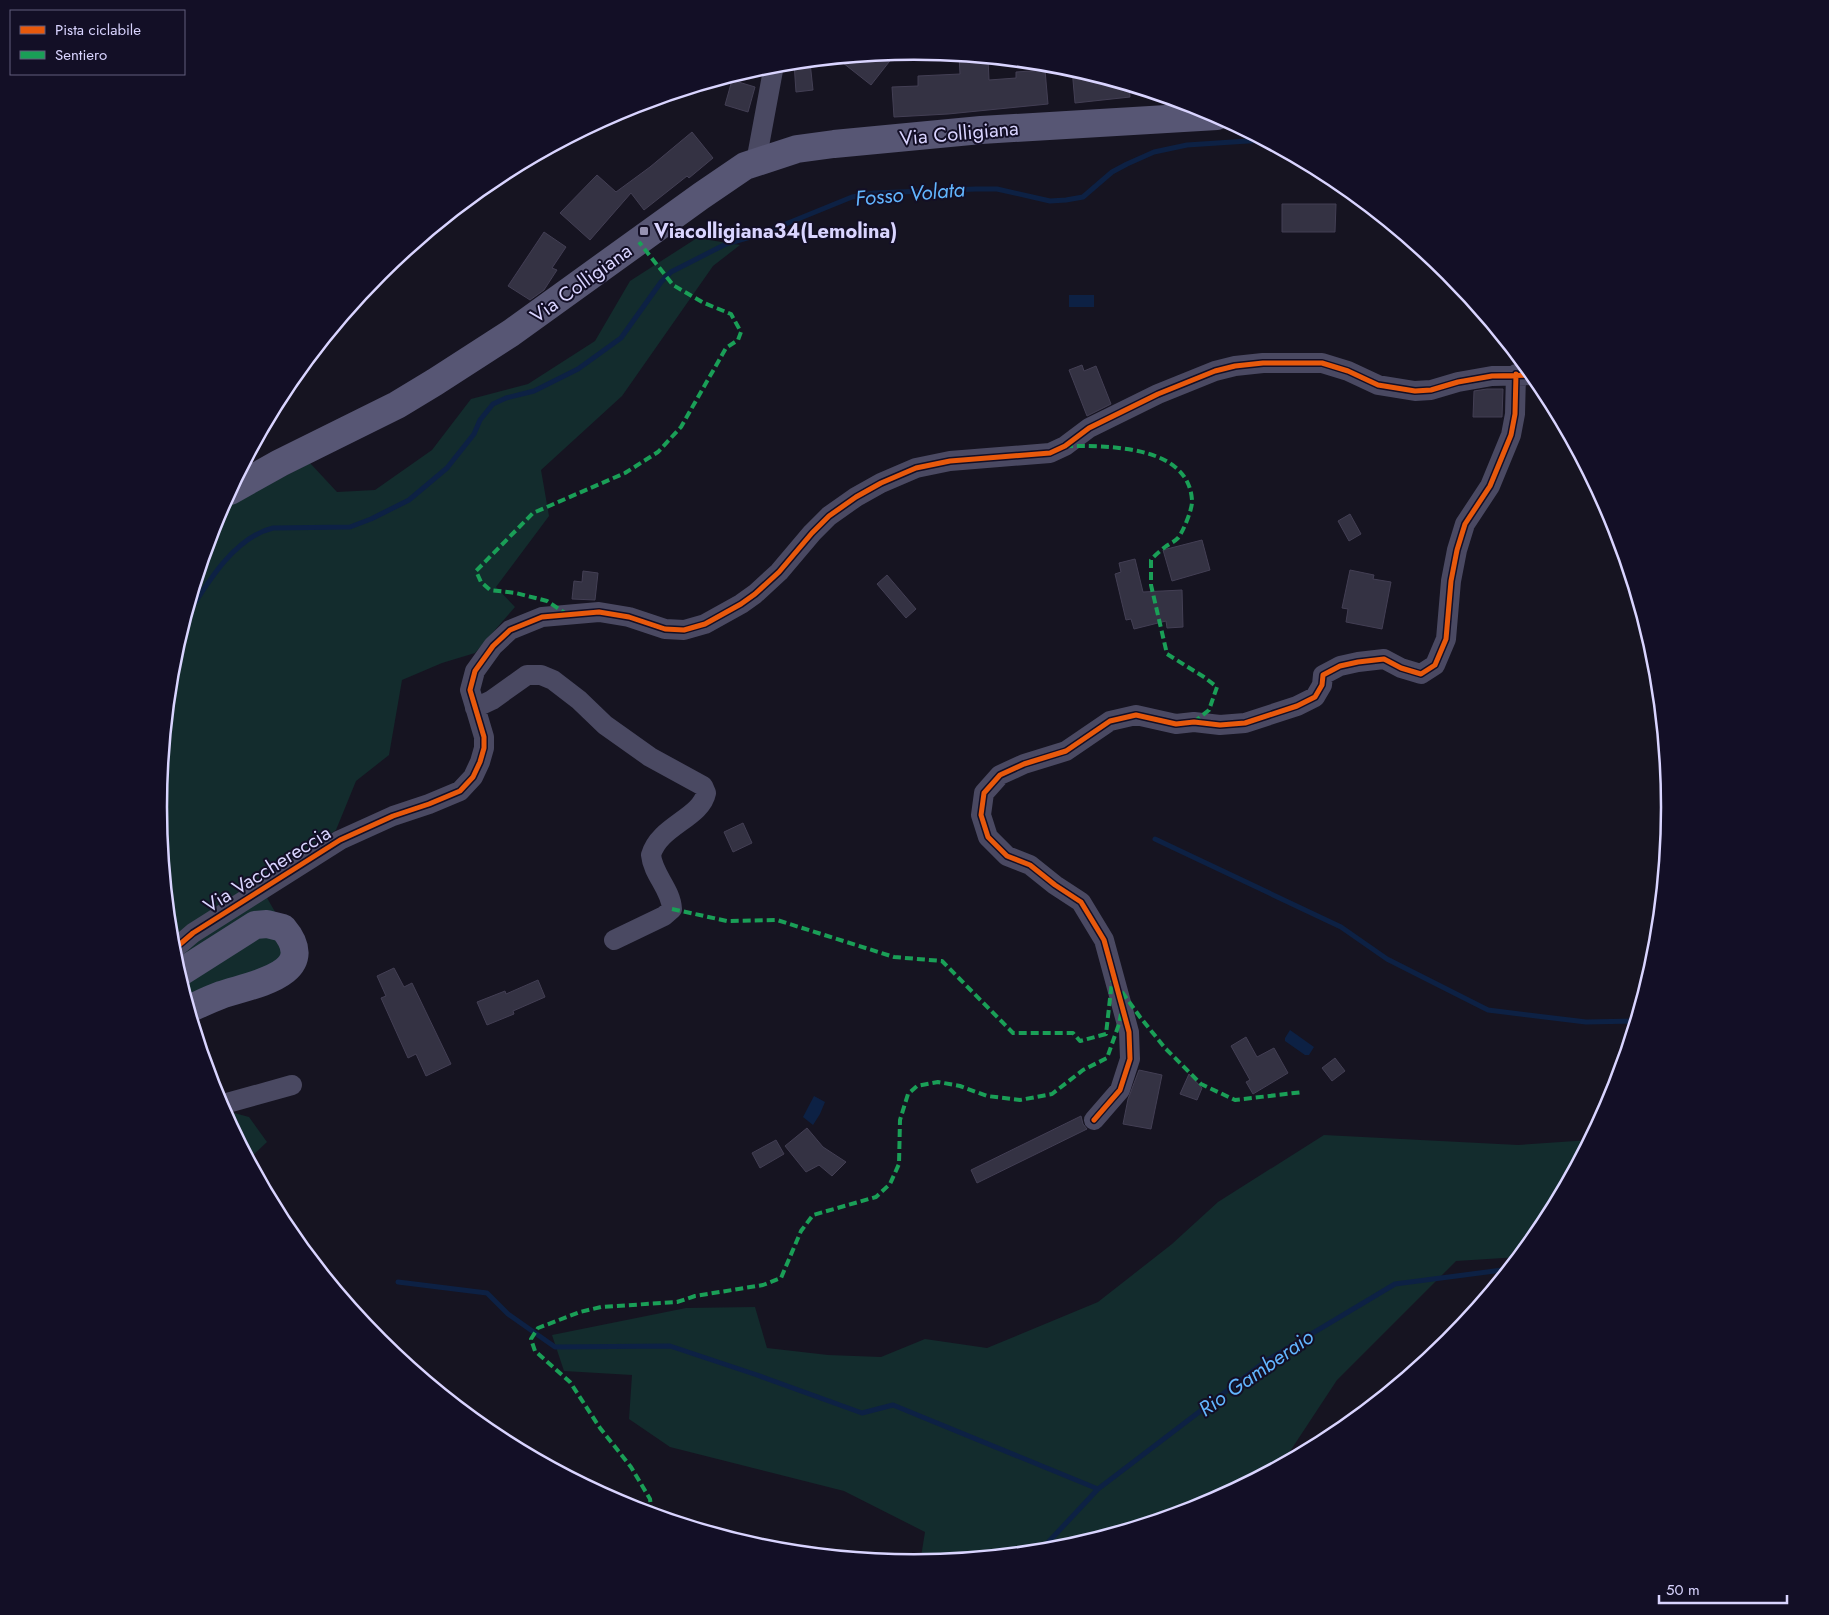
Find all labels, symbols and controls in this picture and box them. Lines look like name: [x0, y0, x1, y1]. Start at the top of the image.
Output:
legend: [10, 10, 185, 75]
text: Pista ciclabile: [55, 19, 141, 41]
text: Sentiero: [55, 44, 107, 66]
street label: Via Colligiana: [898, 114, 1020, 153]
water label: Fosso Volata: [854, 174, 967, 214]
place label: Viacolligiana34(Lemolina): [653, 217, 897, 246]
marker: Viacolligiana34(Lemolina): [638, 225, 650, 237]
street label: Via Colligiana: [524, 237, 638, 330]
street label: Via Vacchereccia: [198, 819, 337, 920]
water label: Rio Gamberaio: [1192, 1322, 1320, 1424]
scale bar: [1659, 1572, 1786, 1604]
text: 50 m: [1666, 1579, 1700, 1601]

